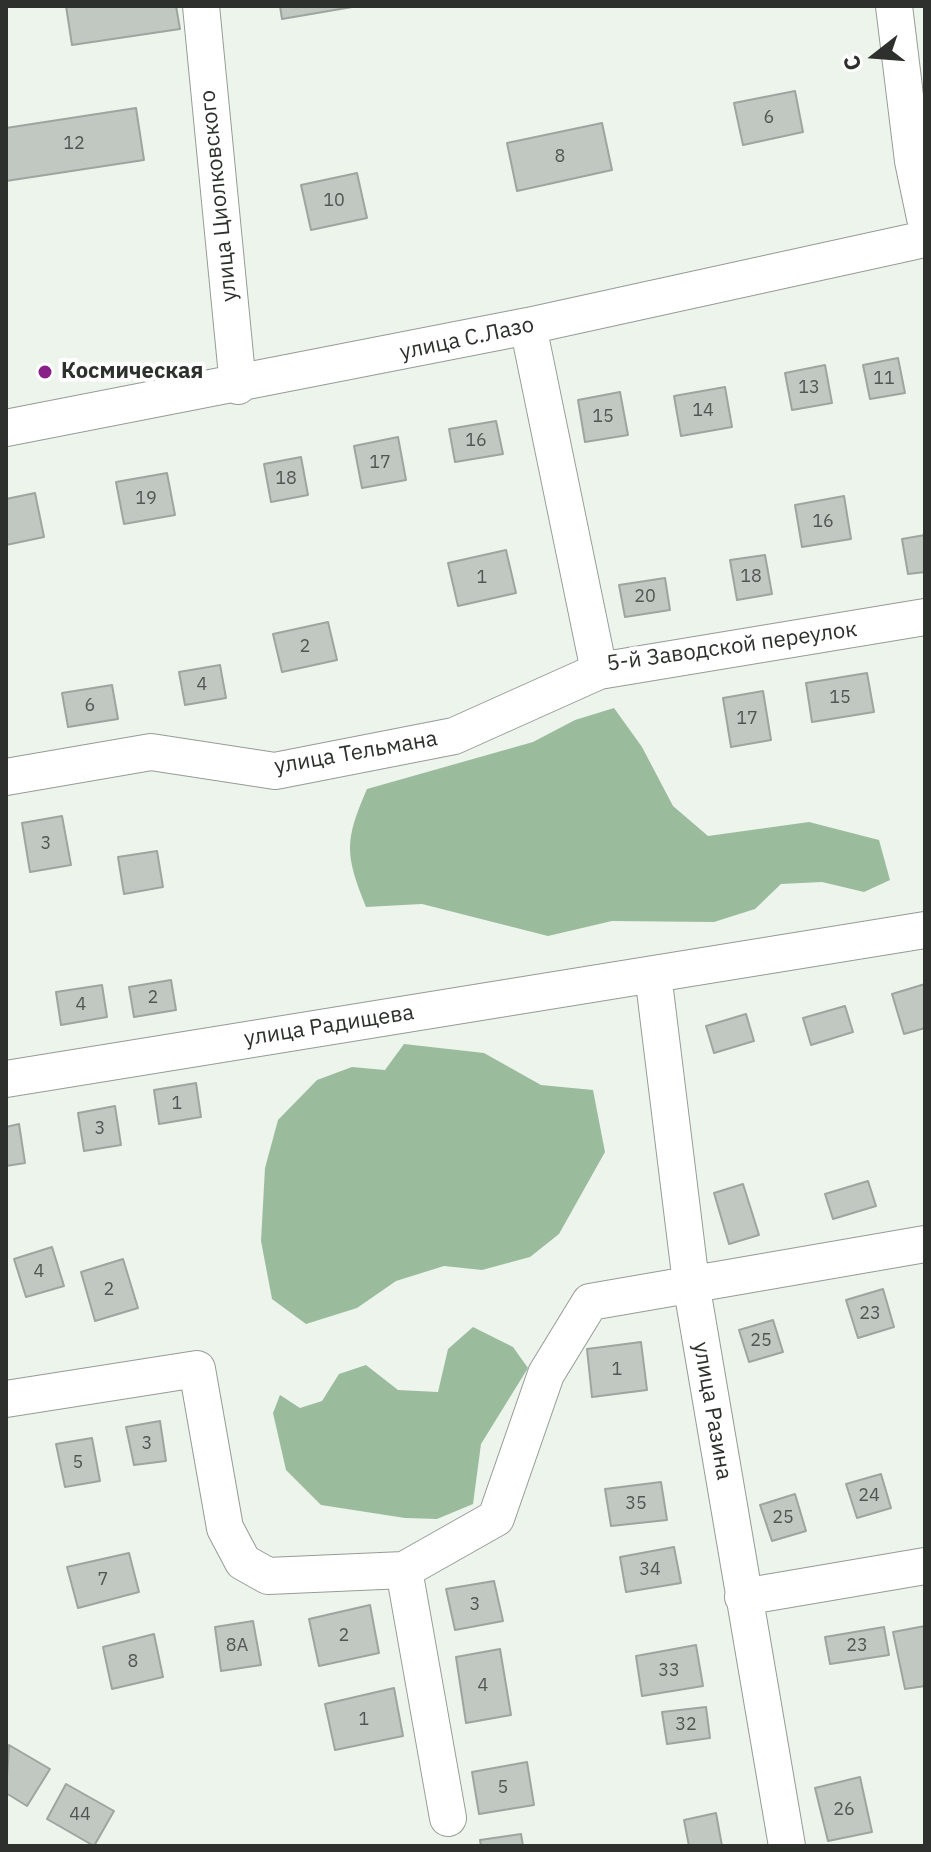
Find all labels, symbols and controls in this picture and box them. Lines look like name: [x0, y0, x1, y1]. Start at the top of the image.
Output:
north arrow: [835, 16, 915, 96]
text: С: [836, 52, 868, 74]
street label: улица Циолковского: [195, 89, 243, 303]
house number: 6: [764, 107, 774, 129]
house number: 12: [63, 133, 85, 155]
house number: 8: [555, 146, 565, 168]
house number: 10: [323, 190, 345, 212]
street label: улица С.Лазо: [397, 312, 537, 366]
place label: Космическая: [61, 359, 203, 385]
marker: Космическая: [36, 363, 54, 381]
house number: 11: [873, 368, 895, 390]
house number: 13: [798, 377, 820, 399]
house number: 14: [692, 400, 714, 422]
house number: 15: [592, 406, 614, 428]
house number: 16: [465, 430, 487, 452]
house number: 17: [369, 452, 391, 474]
house number: 18: [275, 468, 297, 490]
house number: 19: [135, 488, 157, 510]
house number: 16: [812, 511, 834, 533]
house number: 18: [740, 566, 762, 588]
house number: 1: [477, 567, 487, 589]
house number: 20: [634, 586, 656, 608]
street label: 5-й Заводской переулок: [605, 616, 859, 678]
house number: 2: [300, 636, 310, 658]
house number: 4: [197, 674, 207, 696]
house number: 15: [829, 687, 851, 709]
house number: 6: [85, 695, 95, 717]
house number: 17: [736, 708, 758, 730]
street label: улица Тельмана: [272, 726, 440, 780]
house number: 3: [41, 833, 51, 855]
house number: 2: [148, 987, 158, 1009]
house number: 4: [76, 994, 86, 1016]
street label: улица Радищева: [242, 1000, 416, 1052]
house number: 1: [172, 1093, 182, 1115]
house number: 3: [95, 1118, 105, 1140]
house number: 4: [34, 1261, 44, 1283]
house number: 2: [104, 1279, 114, 1301]
house number: 23: [859, 1303, 881, 1325]
house number: 25: [750, 1330, 772, 1352]
street label: улица Разина: [687, 1340, 737, 1482]
house number: 1: [612, 1359, 622, 1381]
house number: 3: [142, 1433, 152, 1455]
house number: 5: [73, 1452, 83, 1474]
house number: 24: [858, 1485, 880, 1507]
house number: 35: [625, 1493, 647, 1515]
house number: 25: [772, 1507, 794, 1529]
house number: 34: [639, 1559, 661, 1581]
house number: 7: [98, 1569, 108, 1591]
house number: 3: [470, 1594, 480, 1616]
house number: 2: [339, 1625, 349, 1647]
house number: 8А: [226, 1635, 248, 1657]
house number: 23: [846, 1635, 868, 1657]
house number: 8: [128, 1651, 138, 1673]
house number: 33: [658, 1660, 680, 1682]
house number: 4: [478, 1675, 488, 1697]
house number: 1: [359, 1709, 369, 1731]
house number: 32: [675, 1714, 697, 1736]
house number: 5: [498, 1777, 508, 1799]
house number: 26: [833, 1799, 855, 1821]
house number: 44: [69, 1804, 91, 1826]

